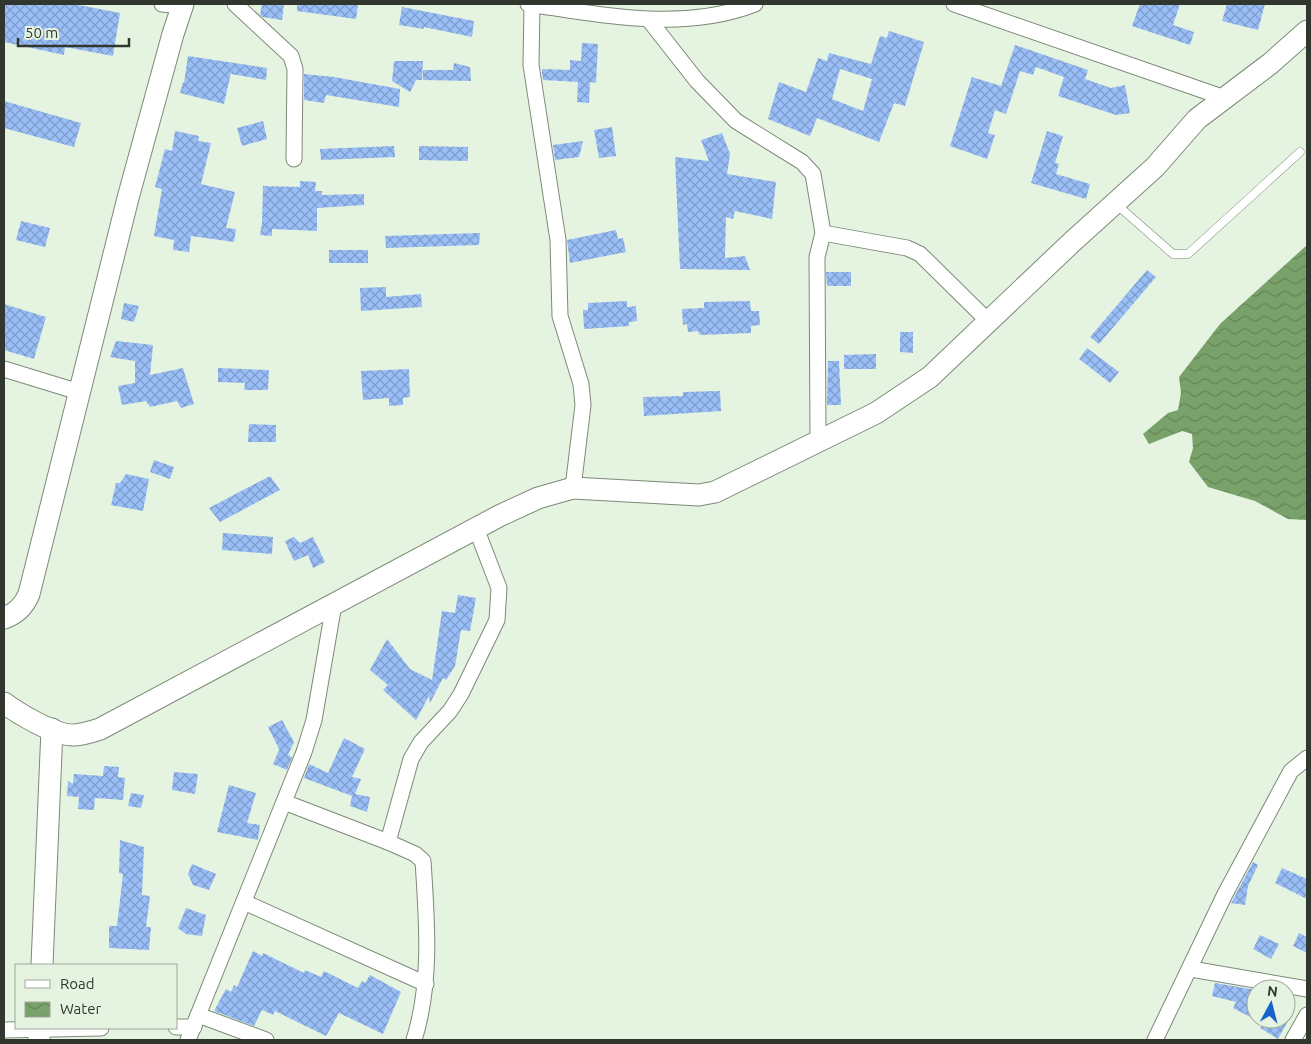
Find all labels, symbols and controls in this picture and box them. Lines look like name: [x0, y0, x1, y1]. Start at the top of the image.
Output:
scale bar: [18, 15, 129, 47]
text: 50 m: [25, 24, 58, 41]
legend: [15, 964, 178, 1029]
text: Road: [60, 975, 95, 992]
north arrow: [1246, 979, 1296, 1029]
text: N: [1266, 983, 1279, 1000]
text: Water: [60, 1000, 101, 1017]

